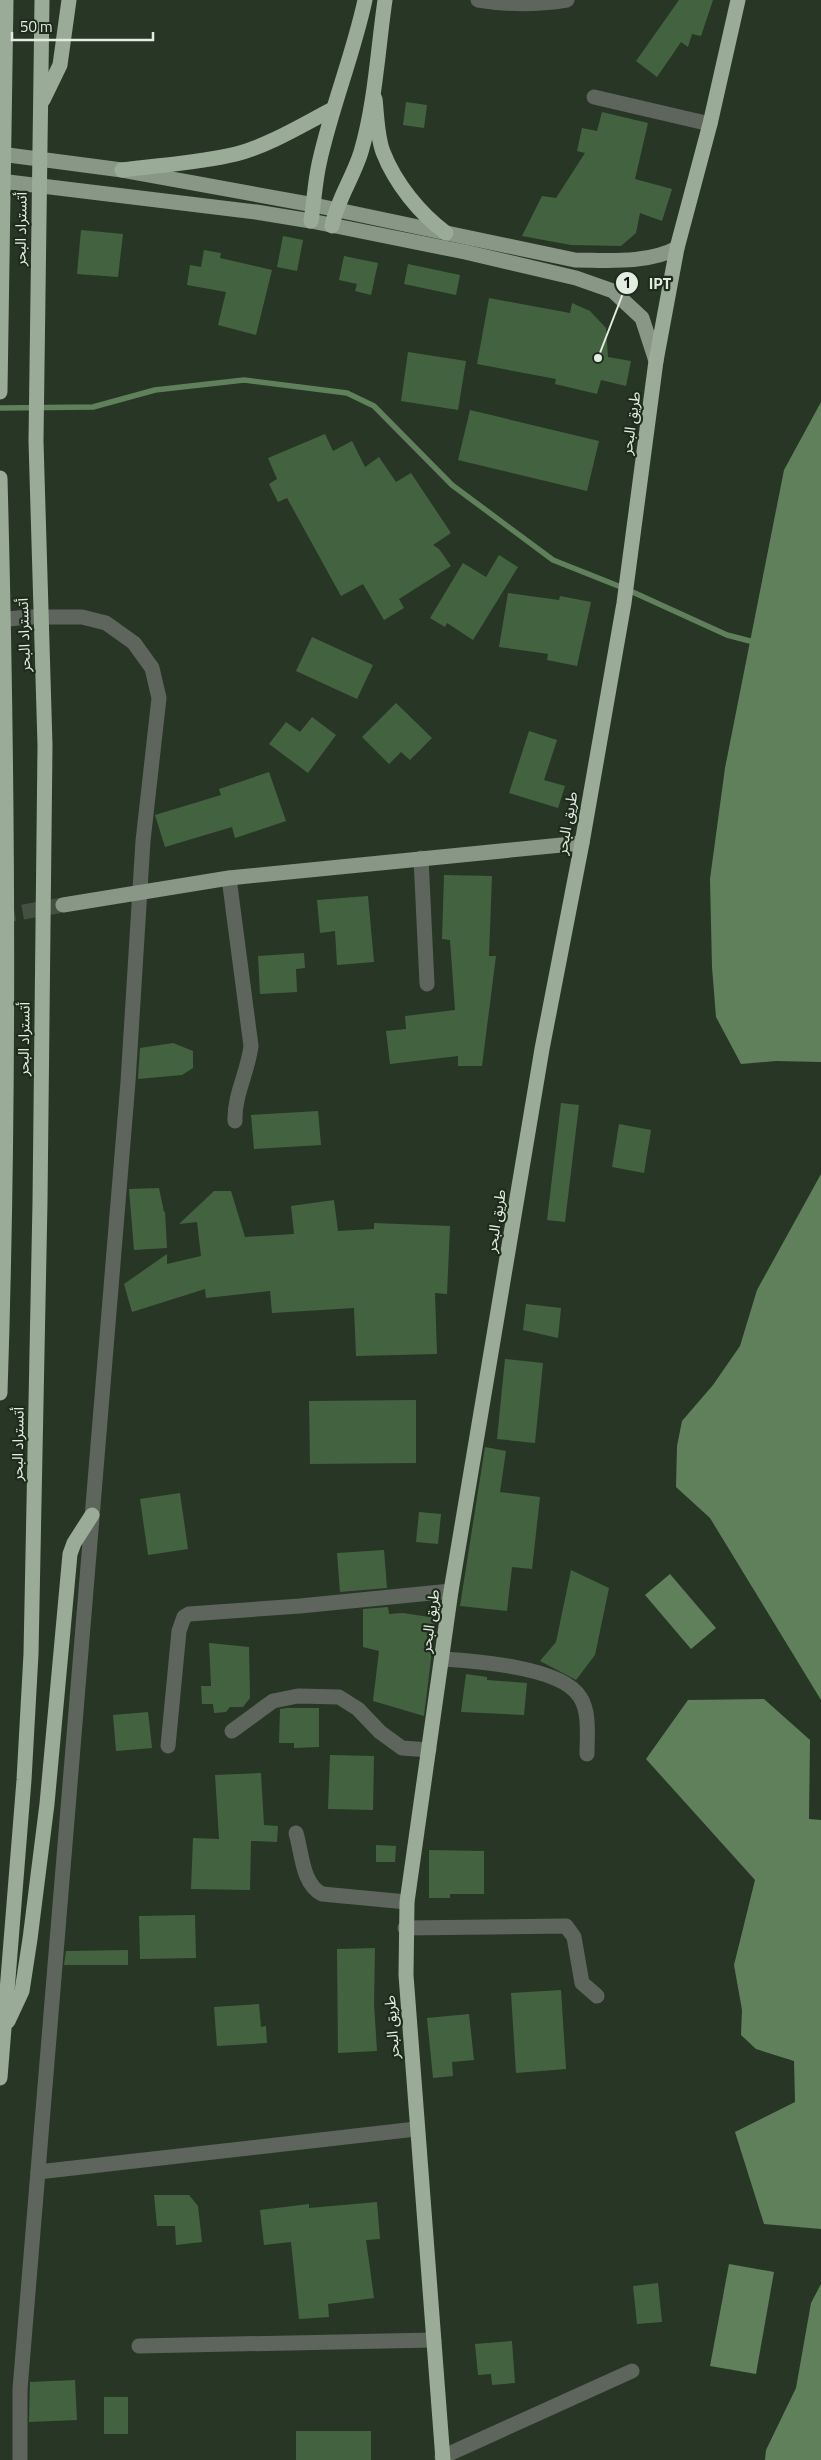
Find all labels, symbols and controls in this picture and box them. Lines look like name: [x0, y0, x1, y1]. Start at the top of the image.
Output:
scale bar: [12, 10, 154, 42]
text: 50 m: [20, 15, 53, 38]
street label: أتستراد البحر: [8, 192, 33, 267]
callout: IPT: [614, 268, 682, 299]
text: 1: [623, 271, 631, 294]
text: IPT: [649, 271, 672, 295]
street label: طريق البحر: [615, 390, 646, 457]
street label: أتستراد البحر: [11, 597, 36, 673]
street label: طريق البحر: [549, 790, 583, 857]
street label: أتستراد البحر: [11, 1002, 36, 1077]
street label: طريق البحر: [479, 1188, 512, 1255]
street label: أتستراد البحر: [5, 1407, 30, 1482]
street label: طريق البحر: [414, 1588, 445, 1655]
street label: طريق البحر: [378, 1994, 405, 2061]

